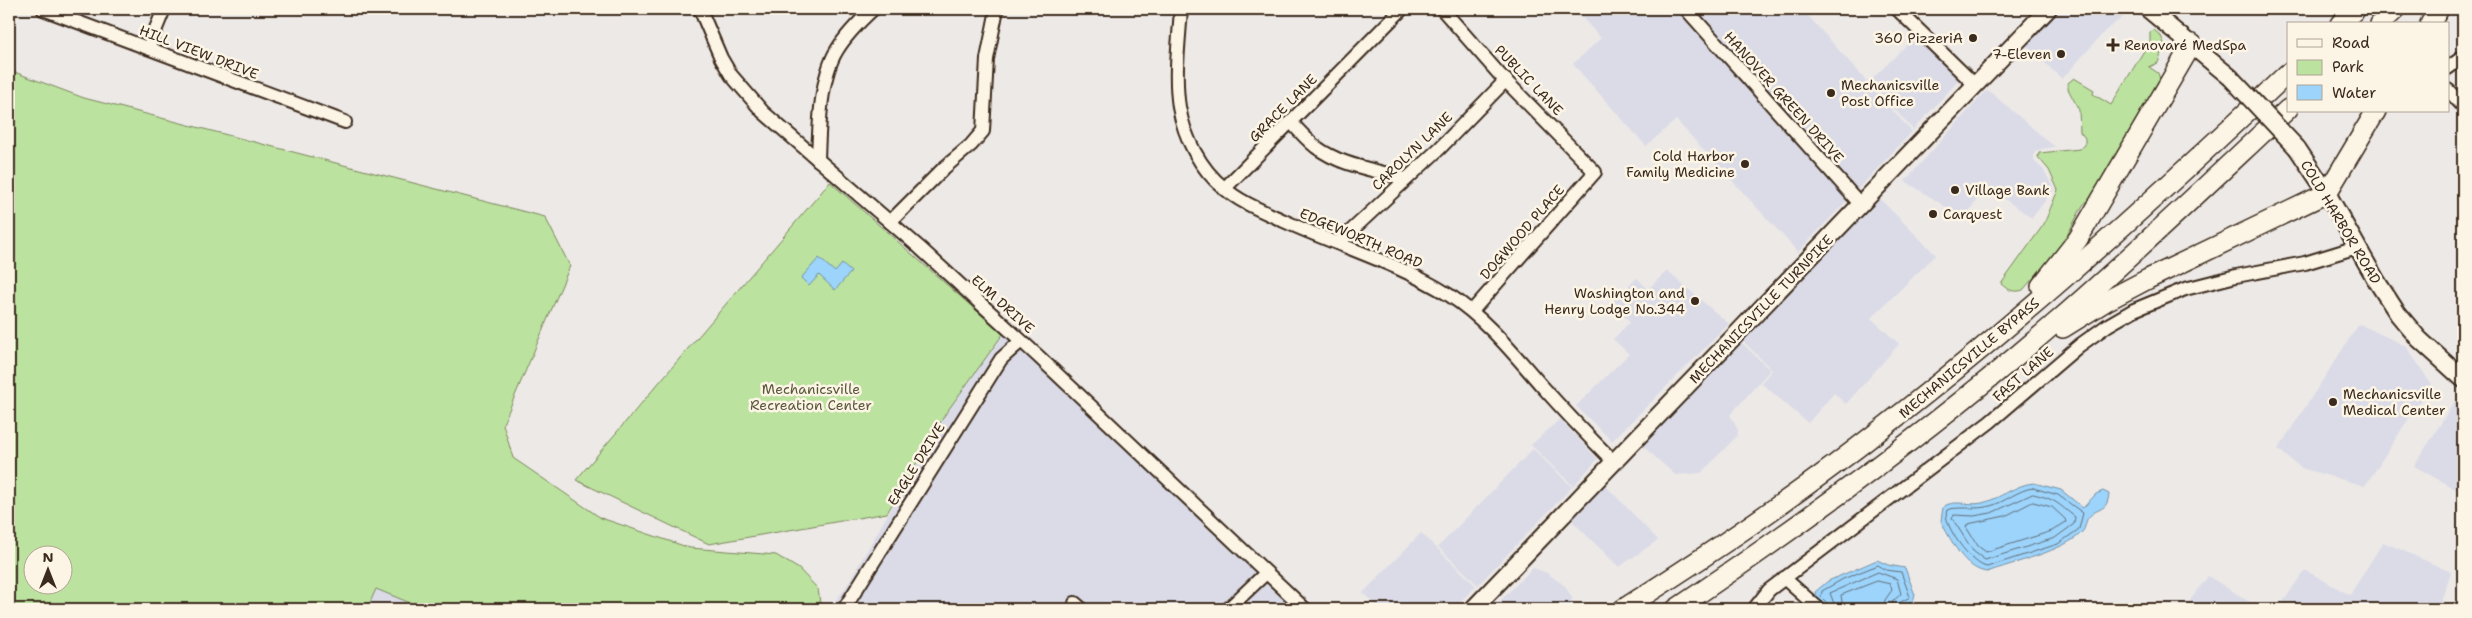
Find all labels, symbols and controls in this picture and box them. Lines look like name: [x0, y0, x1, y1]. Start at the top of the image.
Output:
street label: HILL VIEW DRIVE: [137, 21, 261, 83]
legend: [2287, 22, 2450, 112]
street label: HANOVER GREEN DRIVE: [1720, 28, 1848, 167]
place label: 360 PizzeriA: [1874, 29, 1963, 47]
marker: 360 PizzeriA: [1967, 32, 1979, 44]
text: Road: [2332, 33, 2370, 53]
place label: Renovaré MedSpa: [2124, 36, 2247, 54]
marker: Renovaré MedSpa: [2106, 38, 2120, 52]
street label: PUBLIC LANE: [1491, 41, 1567, 119]
place label: 7-Eleven: [1992, 45, 2051, 63]
marker: 7-Eleven: [2055, 48, 2067, 60]
text: Park: [2332, 57, 2364, 77]
street label: GRACE LANE: [1245, 70, 1321, 146]
place label: Mechanicsville Post Office: [1841, 76, 1939, 110]
text: Water: [2332, 83, 2376, 103]
marker: Mechanicsville Post Office: [1825, 87, 1837, 99]
street label: CAROLYN LANE: [1368, 108, 1456, 194]
place label: Cold Harbor Family Medicine: [1626, 147, 1735, 181]
street label: COLD HARBOR ROAD: [2297, 157, 2385, 287]
marker: Cold Harbor Family Medicine: [1739, 158, 1751, 170]
street label: DOGWOOD PLACE: [1476, 181, 1568, 283]
place label: Village Bank: [1965, 181, 2050, 199]
marker: Village Bank: [1949, 184, 1961, 196]
street label: EDGEWORTH ROAD: [1297, 204, 1425, 272]
place label: Carquest: [1943, 205, 2002, 223]
marker: Carquest: [1927, 208, 1939, 220]
street label: MECHANICSVILLE TURNPIKE: [1685, 231, 1837, 387]
street label: ELM DRIVE: [968, 271, 1039, 337]
place label: Washington and Henry Lodge No.344: [1544, 284, 1685, 318]
street label: MECHANICSVILLE BYPASS: [1895, 294, 2043, 422]
marker: Washington and Henry Lodge No.344: [1689, 295, 1701, 307]
street label: FAST LANE: [1989, 342, 2057, 405]
park label: Mechanicsville Recreation Center: [750, 380, 872, 414]
place label: Mechanicsville Medical Center: [2343, 385, 2446, 419]
marker: Mechanicsville Medical Center: [2327, 396, 2339, 408]
street label: EAGLE DRIVE: [883, 419, 949, 509]
north arrow: [22, 546, 72, 596]
text: N: [42, 548, 54, 566]

